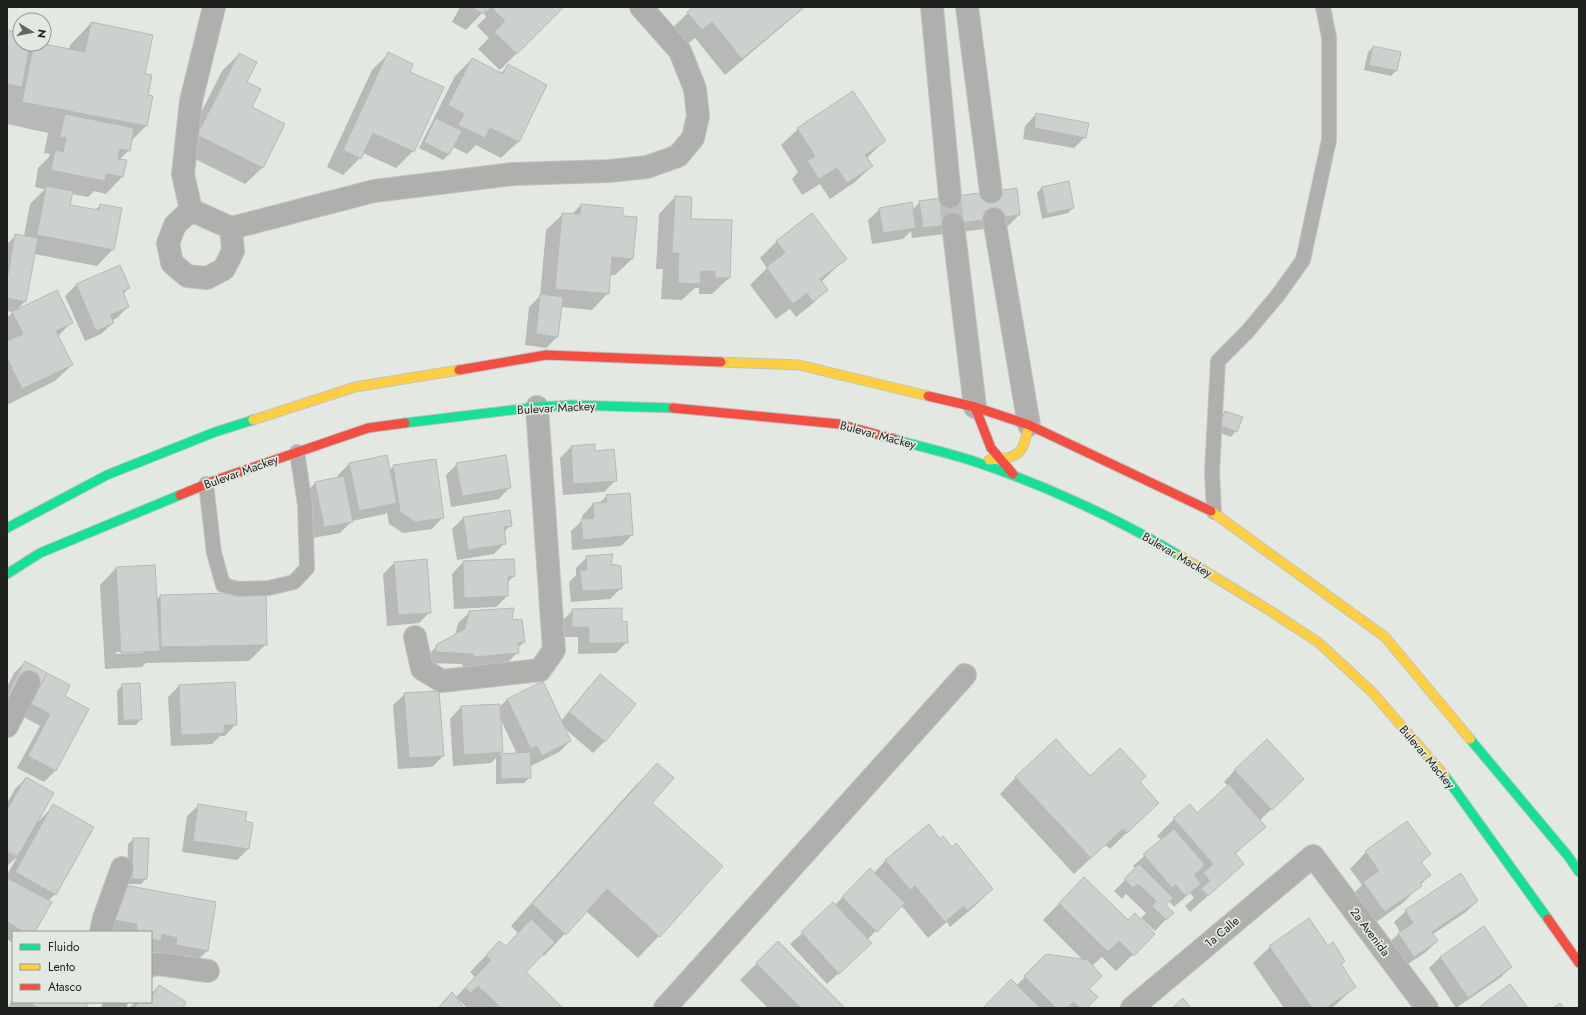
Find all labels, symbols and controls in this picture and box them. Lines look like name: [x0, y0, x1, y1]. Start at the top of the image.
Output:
north arrow: [12, 12, 52, 52]
text: N: [33, 28, 50, 39]
street label: Bulevar Mackey: [517, 397, 596, 419]
street label: Bulevar Mackey: [838, 416, 919, 454]
street label: Bulevar Mackey: [201, 450, 281, 494]
street label: Bulevar Mackey: [1139, 528, 1216, 583]
street label: Bulevar Mackey: [1395, 721, 1459, 793]
street label: 2a Avenida: [1346, 904, 1394, 960]
street label: 1a Calle: [1201, 912, 1243, 952]
legend: [12, 931, 152, 1003]
text: Fluido: [48, 938, 80, 956]
text: Lento: [48, 958, 76, 976]
text: Atasco: [48, 978, 82, 996]

